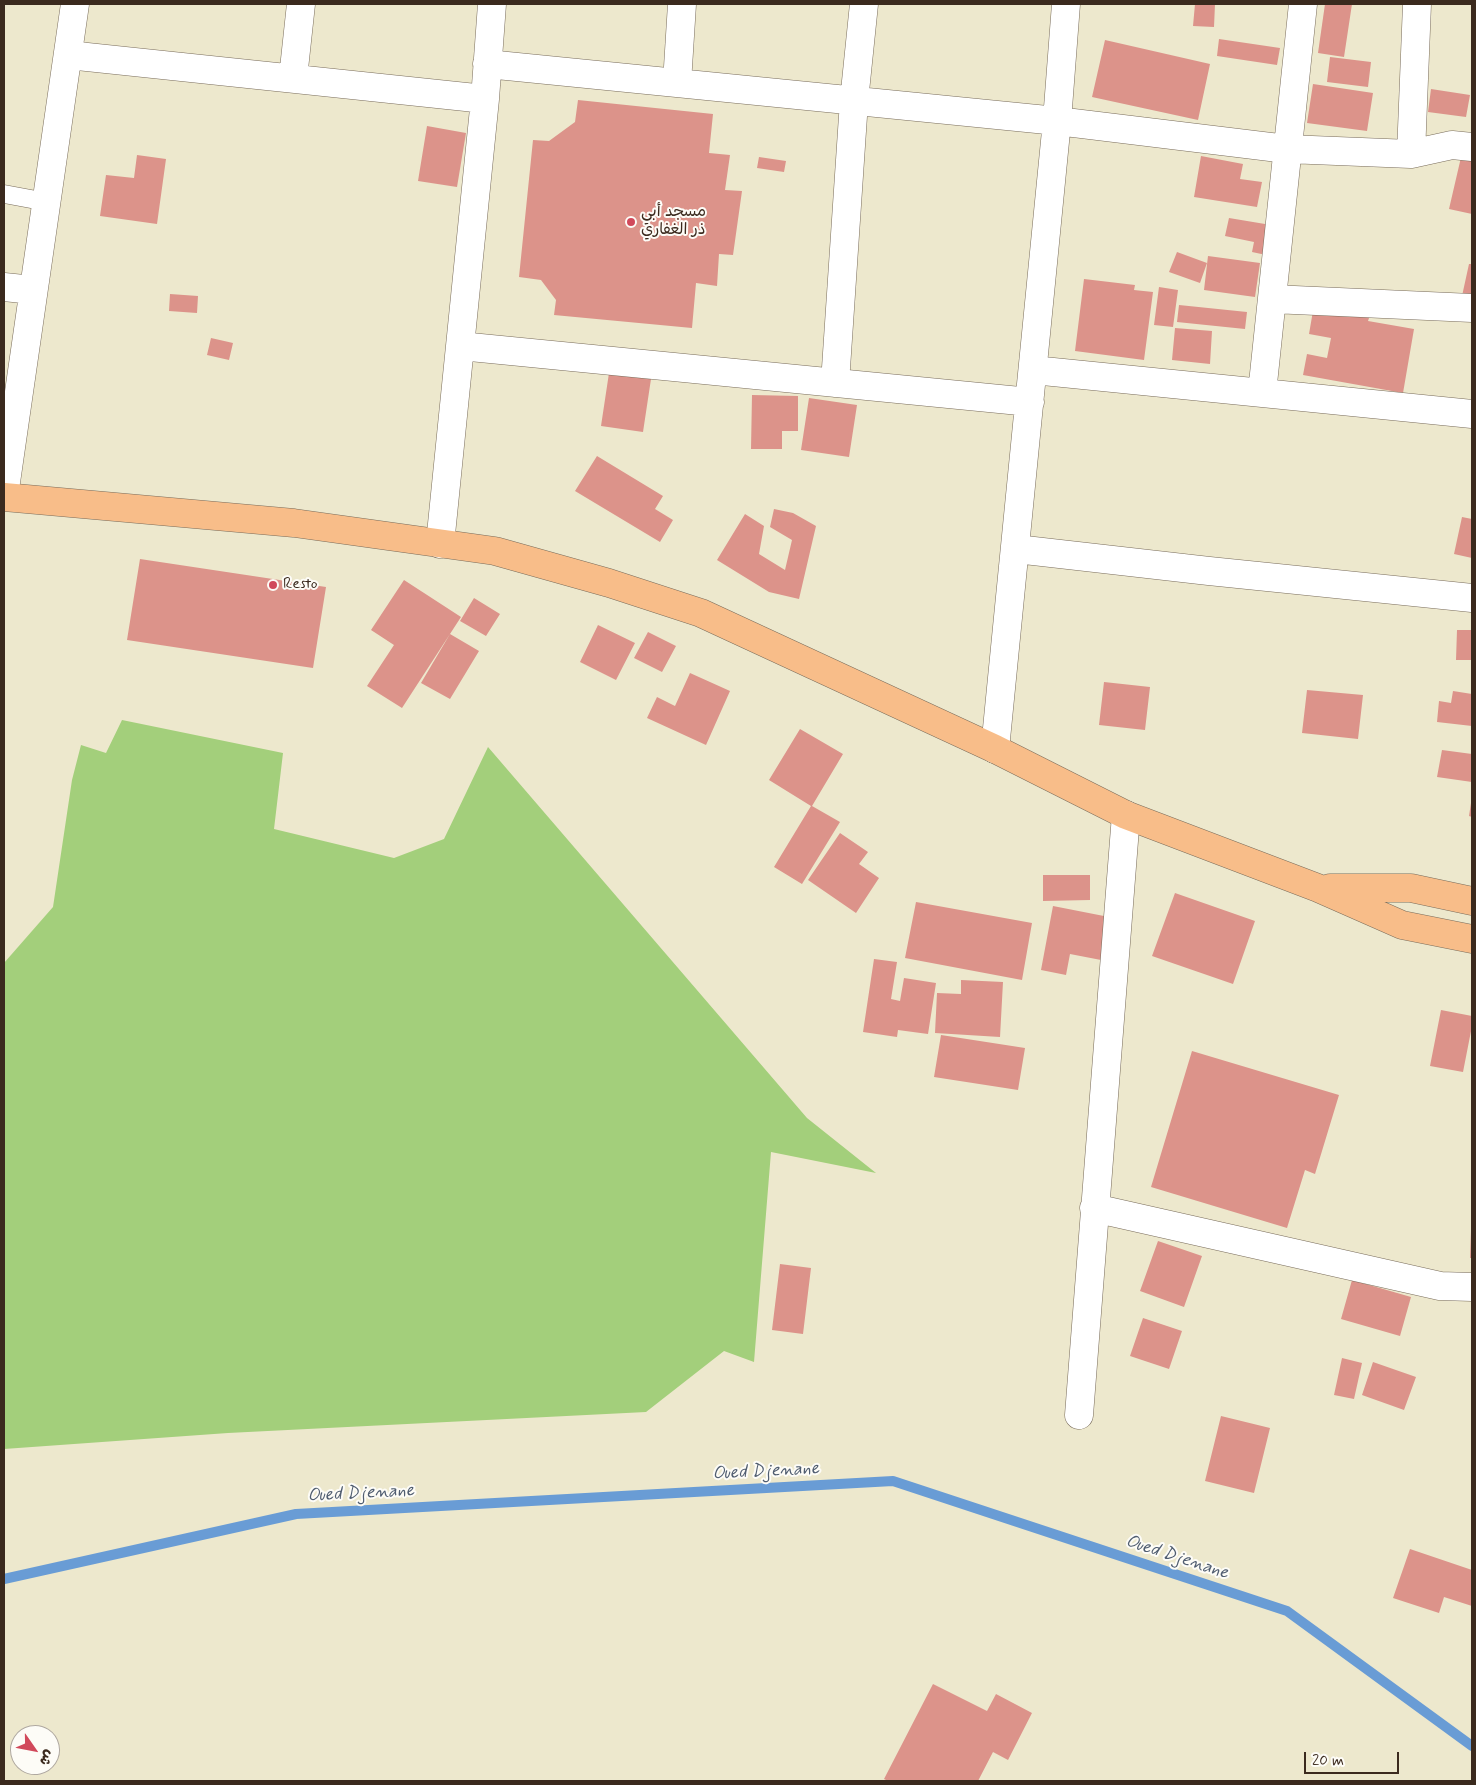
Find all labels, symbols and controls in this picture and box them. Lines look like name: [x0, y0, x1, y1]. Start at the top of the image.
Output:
place label: مسجد أبي ذر الغفاري: [641, 203, 706, 241]
marker: مسجد أبي ذر الغفاري: [625, 216, 637, 228]
place label: Resto: [283, 575, 318, 595]
marker: Resto: [267, 579, 279, 591]
water label: Oued Djenane: [712, 1458, 820, 1486]
water label: Oued Djenane: [307, 1480, 415, 1508]
water label: Oued Djenane: [1123, 1531, 1231, 1585]
north arrow: [10, 1725, 60, 1775]
scale bar: [1306, 1742, 1401, 1774]
text: ش: [35, 1746, 58, 1769]
text: 20 m: [1312, 1751, 1344, 1771]

